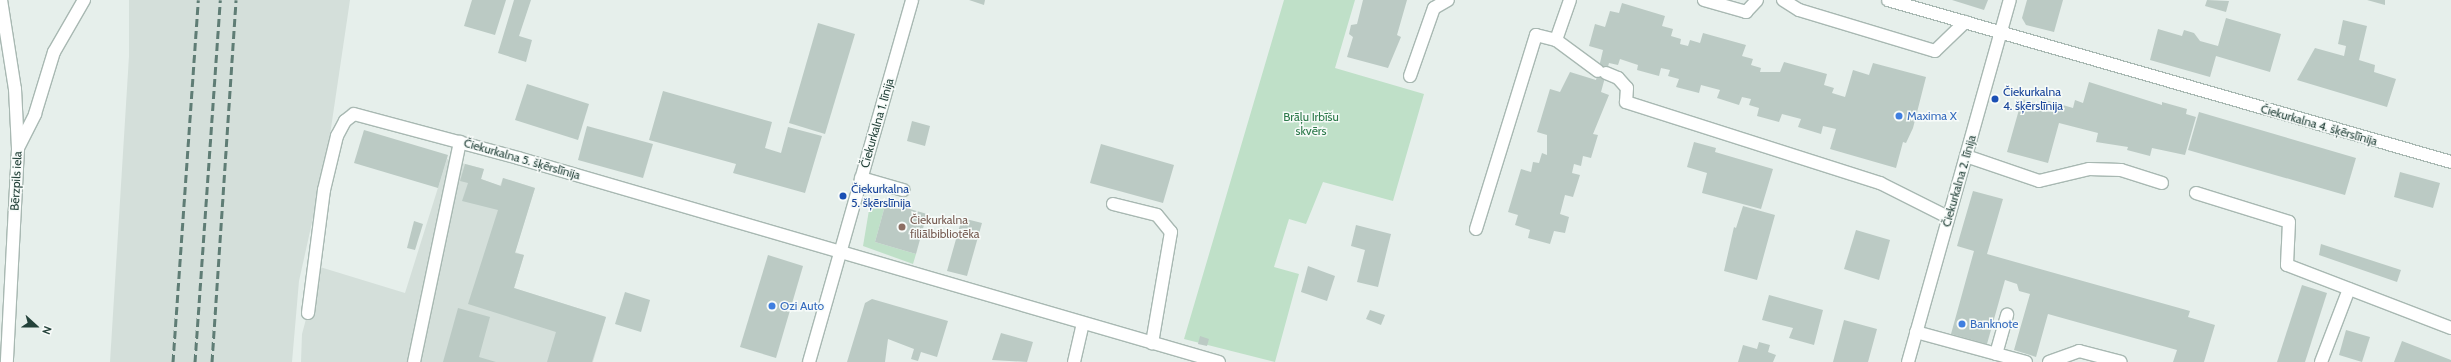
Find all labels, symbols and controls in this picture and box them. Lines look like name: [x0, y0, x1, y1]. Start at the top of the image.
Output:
street label: Čiekurkalna 1. līnija: [857, 76, 897, 170]
place label: Čiekurkalna 4. šķērslīnija: [2003, 85, 2063, 113]
marker: Čiekurkalna 4. šķērslīnija: [1990, 94, 2000, 104]
street label: Čiekurkalna 4. šķērslīnija: [2259, 101, 2379, 149]
place label: Maxima X: [1907, 109, 1957, 123]
park label: Brāļu Irbīšu skvērs: [1283, 110, 1339, 138]
marker: Maxima X: [1894, 111, 1904, 121]
street label: Čiekurkalna 2. līnija: [1939, 133, 1979, 229]
street label: Čiekurkalna 5. šķērslīnija: [462, 135, 582, 183]
street label: Bērzpils iela: [7, 151, 25, 211]
place label: Čiekurkalna 5. šķērslīnija: [851, 182, 911, 210]
marker: Čiekurkalna 5. šķērslīnija: [838, 191, 848, 201]
place label: Čiekurkalna filiālbibliotēka: [910, 213, 980, 241]
marker: Čiekurkalna filiālbibliotēka: [897, 222, 907, 232]
place label: Ozi Auto: [780, 299, 824, 313]
marker: Ozi Auto: [767, 301, 777, 311]
north arrow: [16, 306, 56, 346]
place label: Banknote: [1970, 317, 2018, 331]
marker: Banknote: [1957, 319, 1967, 329]
text: N: [39, 324, 55, 336]

